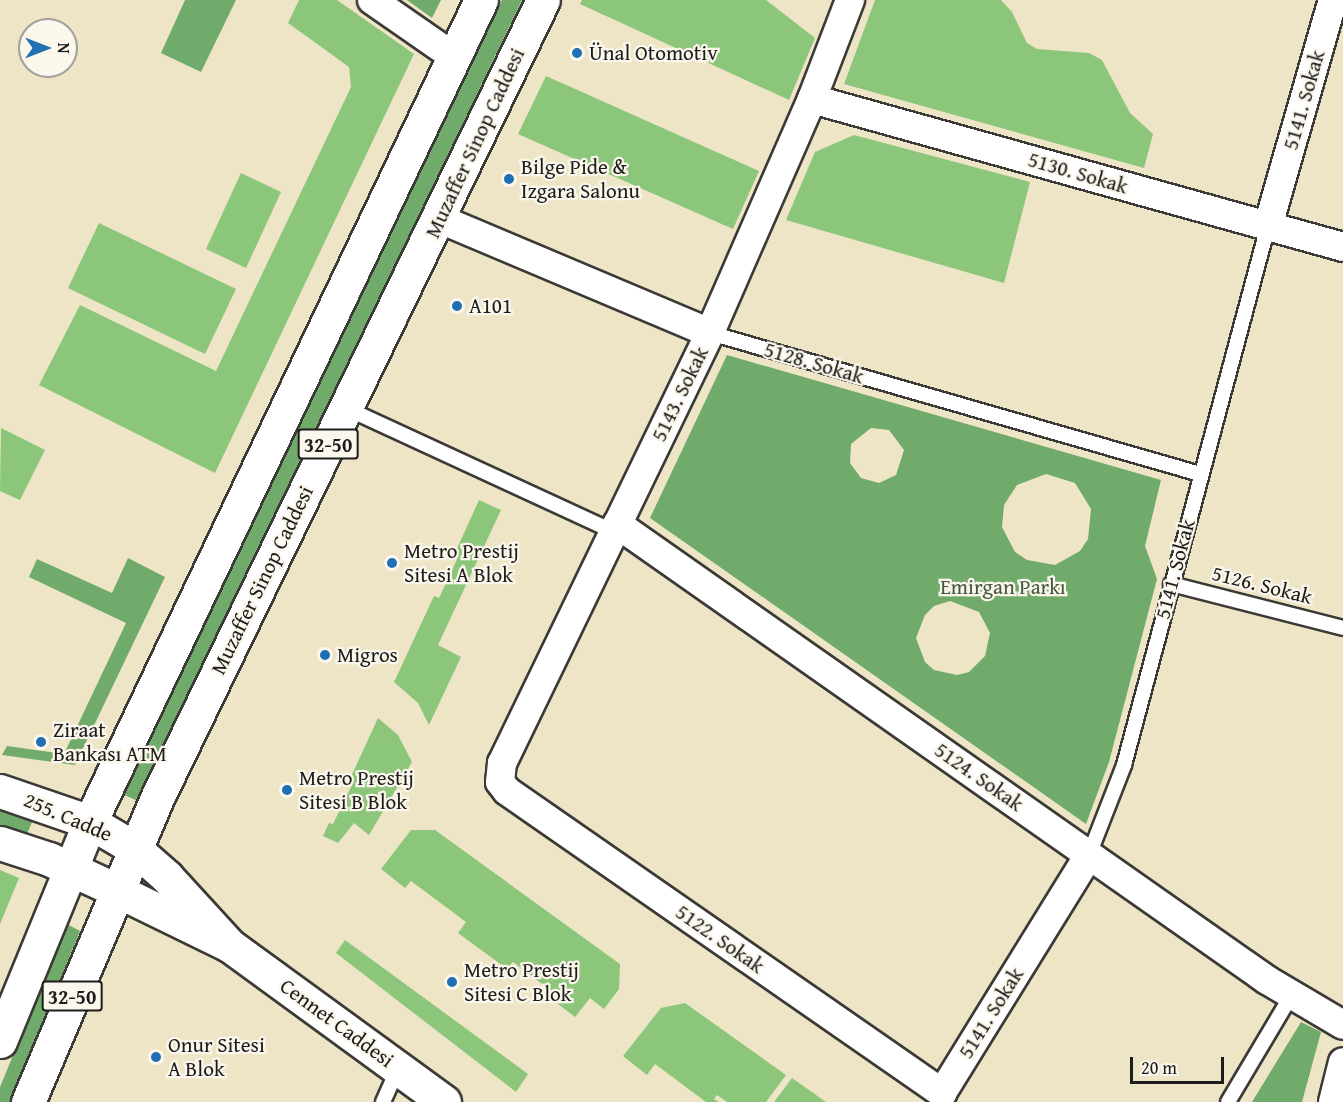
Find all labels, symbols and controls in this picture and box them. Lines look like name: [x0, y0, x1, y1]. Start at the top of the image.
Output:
north arrow: [18, 18, 78, 78]
place label: Ünal Otomotiv: [589, 40, 718, 66]
text: N: [52, 43, 76, 53]
street label: Muzaffer Sinop Caddesi: [420, 44, 530, 242]
marker: Ünal Otomotiv: [570, 46, 584, 60]
street label: 5141. Sokak: [1278, 47, 1330, 153]
street label: 5130. Sokak: [1025, 147, 1131, 199]
place label: Bilge Pide & Izgara Salonu: [521, 154, 640, 204]
marker: Bilge Pide & Izgara Salonu: [502, 172, 516, 186]
place label: A101: [469, 293, 512, 319]
marker: A101: [450, 299, 464, 313]
street label: 5128. Sokak: [761, 337, 867, 389]
street label: 5143. Sokak: [646, 342, 714, 446]
road number: 32-50: [296, 427, 360, 461]
street label: Muzaffer Sinop Caddesi: [205, 482, 319, 678]
street label: 5141. Sokak: [1150, 516, 1200, 622]
place label: Metro Prestij Sitesi A Blok: [404, 538, 519, 588]
marker: Metro Prestij Sitesi A Blok: [385, 556, 399, 570]
street label: 5126. Sokak: [1209, 560, 1315, 610]
park label: Emirgan Parkı: [940, 574, 1066, 600]
place label: Migros: [337, 642, 398, 668]
marker: Migros: [318, 648, 332, 662]
place label: Ziraat Bankası ATM: [53, 717, 167, 767]
marker: Ziraat Bankası ATM: [34, 735, 48, 749]
street label: 5124. Sokak: [930, 737, 1028, 817]
place label: Metro Prestij Sitesi B Blok: [299, 765, 414, 815]
marker: Metro Prestij Sitesi B Blok: [280, 783, 294, 797]
street label: 255. Cadde: [20, 787, 116, 847]
street label: 5122. Sokak: [671, 899, 769, 979]
place label: Metro Prestij Sitesi C Blok: [464, 957, 579, 1007]
street label: 5141. Sokak: [953, 963, 1029, 1063]
street label: Cennet Caddesi: [275, 973, 399, 1073]
marker: Metro Prestij Sitesi C Blok: [445, 975, 459, 989]
road number: 32-50: [40, 979, 104, 1013]
place label: Onur Sitesi A Blok: [168, 1032, 265, 1082]
scale bar: [1133, 1045, 1228, 1083]
marker: Onur Sitesi A Blok: [149, 1050, 163, 1064]
text: 20 m: [1141, 1054, 1177, 1081]

